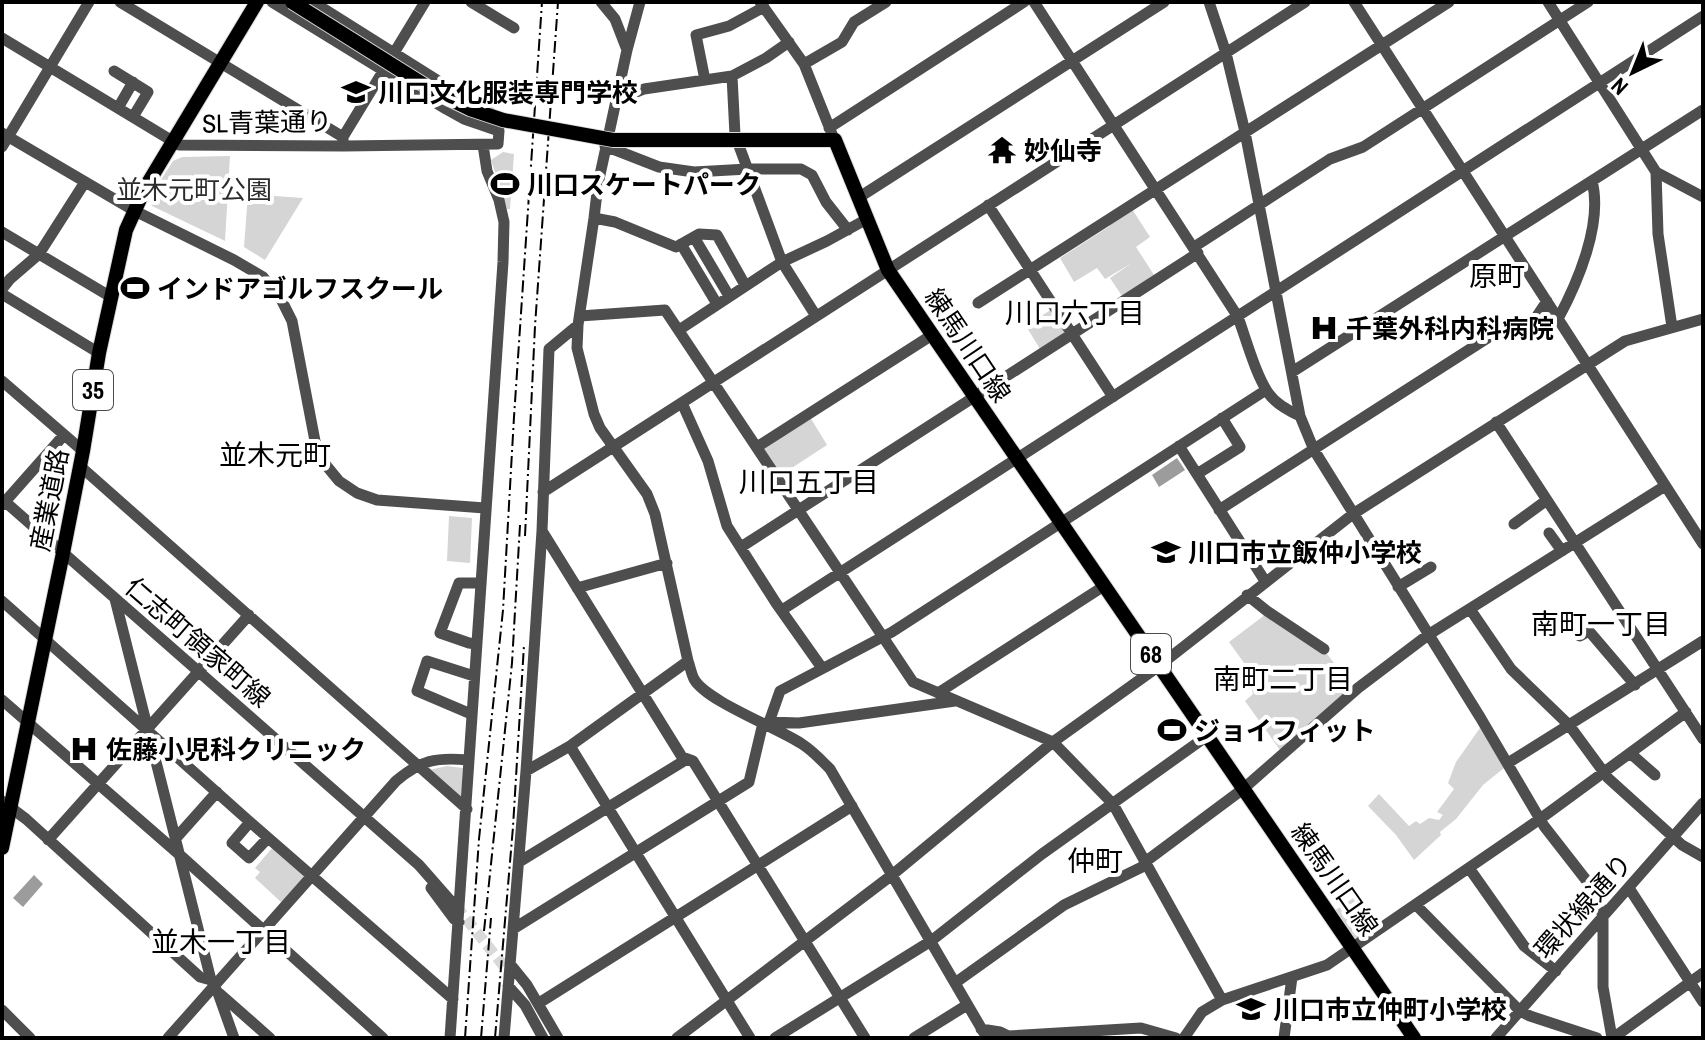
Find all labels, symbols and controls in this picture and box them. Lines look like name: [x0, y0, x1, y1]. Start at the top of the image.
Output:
north arrow: [1593, 32, 1673, 112]
text: N: [1604, 71, 1634, 102]
place label: 川口文化服装専門学校: [378, 75, 638, 110]
school or university icon: 川口文化服装専門学校: [341, 77, 371, 107]
street label: SL青葉通り: [202, 103, 332, 141]
place label: 妙仙寺: [1024, 133, 1102, 168]
temple icon: 妙仙寺: [987, 135, 1017, 165]
place label: 川口スケートパーク: [527, 167, 761, 202]
sports icon: 川口スケートパーク: [490, 169, 520, 199]
park label: 並木元町公園: [116, 172, 272, 207]
district label: 原町: [1469, 257, 1525, 295]
place label: インドアゴルフスクール: [157, 271, 443, 306]
sports icon: インドアゴルフスクール: [120, 273, 150, 303]
street label: 練馬川口線: [917, 281, 1019, 409]
district label: 川口六丁目: [1005, 294, 1145, 332]
place label: 千葉外科内科病院: [1346, 311, 1554, 346]
hospital icon: 千葉外科内科病院: [1309, 313, 1339, 343]
road number: 35: [73, 370, 113, 410]
district label: 並木元町: [219, 436, 331, 474]
street label: 産業道路: [22, 446, 76, 554]
district label: 川口五丁目: [739, 463, 879, 501]
place label: 川口市立飯仲小学校: [1188, 535, 1422, 570]
school or university icon: 川口市立飯仲小学校: [1151, 537, 1181, 567]
street label: 仁志町領家町線: [118, 569, 278, 715]
district label: 南町一丁目: [1531, 605, 1671, 643]
road number: 68: [1131, 634, 1171, 674]
district label: 南町二丁目: [1213, 660, 1353, 698]
place label: ジョイフィット: [1194, 713, 1375, 748]
sports icon: ジョイフィット: [1157, 715, 1187, 745]
place label: 佐藤小児科クリニック: [106, 732, 366, 767]
hospital icon: 佐藤小児科クリニック: [69, 734, 99, 764]
street label: 練馬川口線: [1283, 816, 1387, 942]
district label: 仲町: [1067, 842, 1123, 880]
street label: 環状線通り: [1526, 846, 1640, 966]
district label: 並木一丁目: [151, 923, 291, 961]
place label: 川口市立仲町小学校: [1273, 992, 1507, 1027]
school or university icon: 川口市立仲町小学校: [1236, 994, 1266, 1024]

